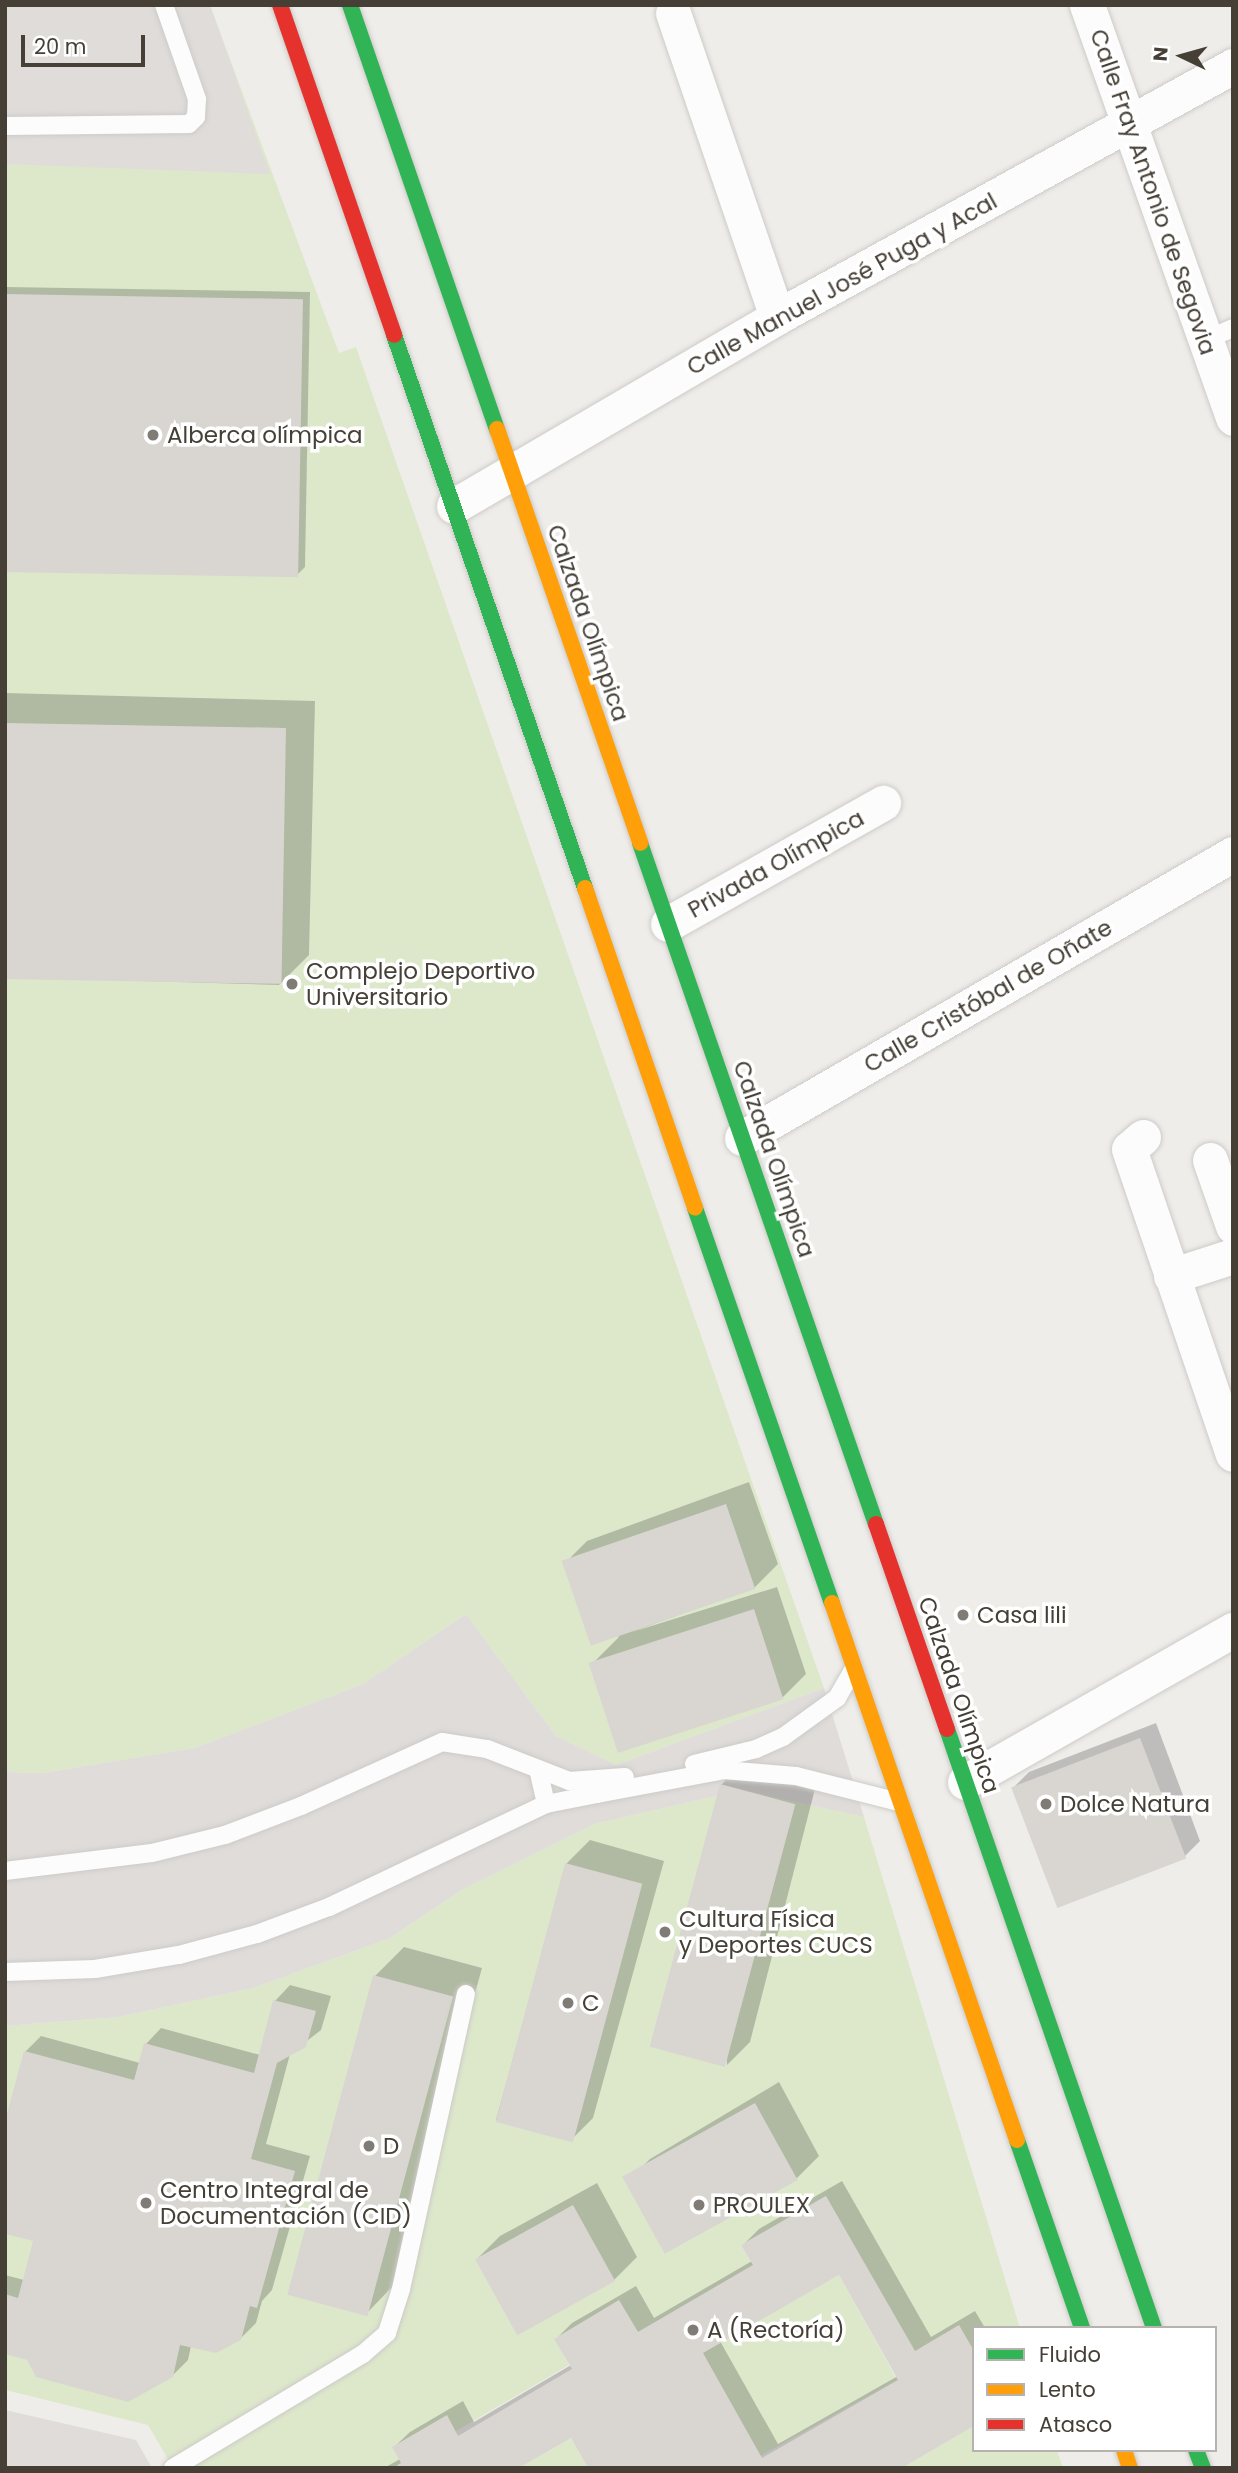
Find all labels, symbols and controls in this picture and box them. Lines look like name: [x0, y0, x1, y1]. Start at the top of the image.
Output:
scale bar: [24, 21, 149, 65]
north arrow: [1147, 21, 1217, 91]
street label: Calle Fray Antonio de Segovia: [1084, 26, 1222, 358]
text: 20 m: [34, 32, 87, 61]
text: N: [1147, 46, 1175, 62]
street label: Calle Manuel José Puga y Acal: [682, 187, 1002, 381]
place label: Alberca olímpica: [167, 421, 363, 449]
marker: Alberca olímpica: [145, 427, 161, 443]
street label: Calzada Olímpica: [541, 521, 635, 725]
street label: Privada Olímpica: [683, 804, 869, 924]
street label: Calle Cristóbal de Oñate: [859, 914, 1117, 1078]
place label: Complejo Deportivo Universitario: [306, 957, 535, 1011]
marker: Complejo Deportivo Universitario: [284, 976, 300, 992]
street label: Calzada Olímpica: [727, 1057, 821, 1261]
street label: Calzada Olímpica: [912, 1593, 1006, 1797]
place label: Casa lili: [977, 1601, 1067, 1629]
marker: Casa lili: [955, 1607, 971, 1623]
place label: Dolce Natura: [1060, 1790, 1210, 1818]
marker: Dolce Natura: [1038, 1796, 1054, 1812]
place label: Cultura Física y Deportes CUCS: [679, 1905, 873, 1959]
marker: Cultura Física y Deportes CUCS: [657, 1924, 673, 1940]
place label: C: [582, 1989, 600, 2017]
marker: C: [560, 1995, 576, 2011]
place label: D: [383, 2132, 399, 2160]
marker: D: [361, 2138, 377, 2154]
place label: Centro Integral de Documentación (CID): [160, 2176, 412, 2230]
place label: PROULEX: [713, 2191, 810, 2219]
marker: Centro Integral de Documentación (CID): [138, 2195, 154, 2211]
marker: PROULEX: [691, 2197, 707, 2213]
place label: A (Rectoría): [707, 2316, 845, 2344]
marker: A (Rectoría): [685, 2322, 701, 2338]
legend: [972, 2326, 1217, 2452]
text: Fluido: [1039, 2340, 1101, 2369]
text: Lento: [1039, 2375, 1096, 2404]
text: Atasco: [1039, 2410, 1112, 2439]

